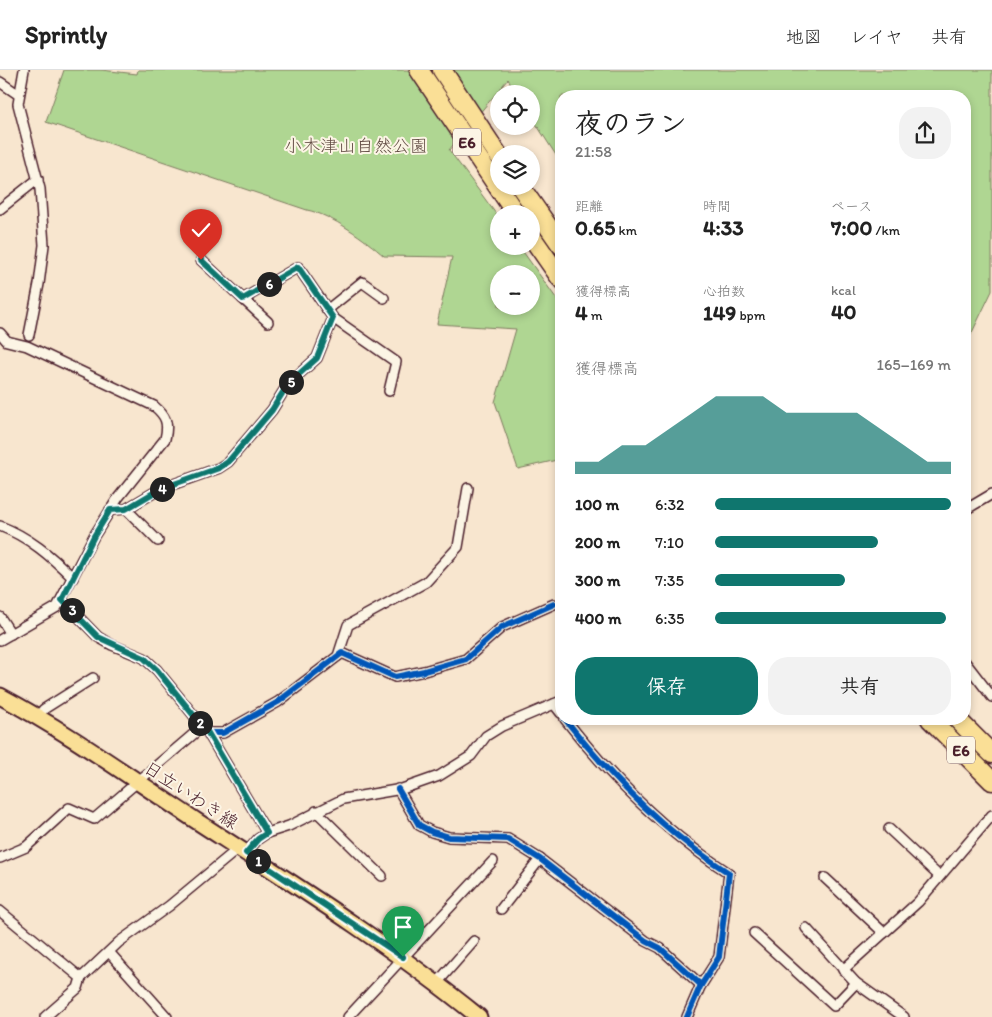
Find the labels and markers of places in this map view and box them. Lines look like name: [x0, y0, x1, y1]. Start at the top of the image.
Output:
pin: [180, 209, 222, 260]
pin: 6: [256, 272, 282, 296]
pin: 5: [278, 370, 304, 394]
pin: 4: [150, 476, 174, 502]
pin: 3: [60, 598, 84, 622]
pin: 2: [188, 710, 212, 736]
pin: 1: [246, 848, 270, 874]
pin: [382, 906, 424, 957]

